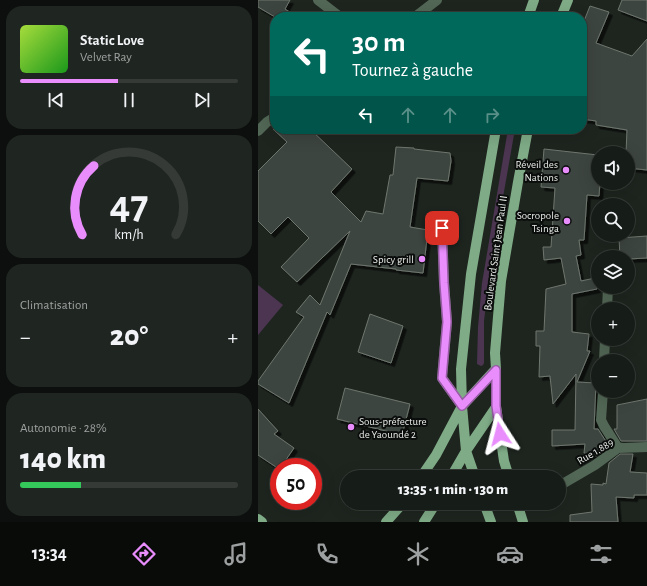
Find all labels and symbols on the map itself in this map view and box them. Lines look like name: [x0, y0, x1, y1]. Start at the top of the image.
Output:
place label: Réveil des Nations: [516, 159, 558, 183]
marker: Réveil des Nations: [561, 165, 571, 175]
street label: Boulevard Saint Jean Paul II: [482, 195, 509, 311]
place label: Socropole Tsinga: [517, 210, 559, 234]
pin: [425, 211, 459, 245]
marker: Socropole Tsinga: [562, 216, 572, 226]
place label: Spicy grill: [373, 254, 414, 265]
marker: Spicy grill: [417, 254, 427, 264]
position arrow: [479, 413, 521, 455]
place label: Sous-préfecture de Yaoundé 2: [359, 416, 427, 440]
marker: Sous-préfecture de Yaoundé 2: [346, 422, 356, 432]
street label: Rue 1.889: [575, 436, 615, 467]
speed limit sign: 50: [270, 458, 322, 510]

